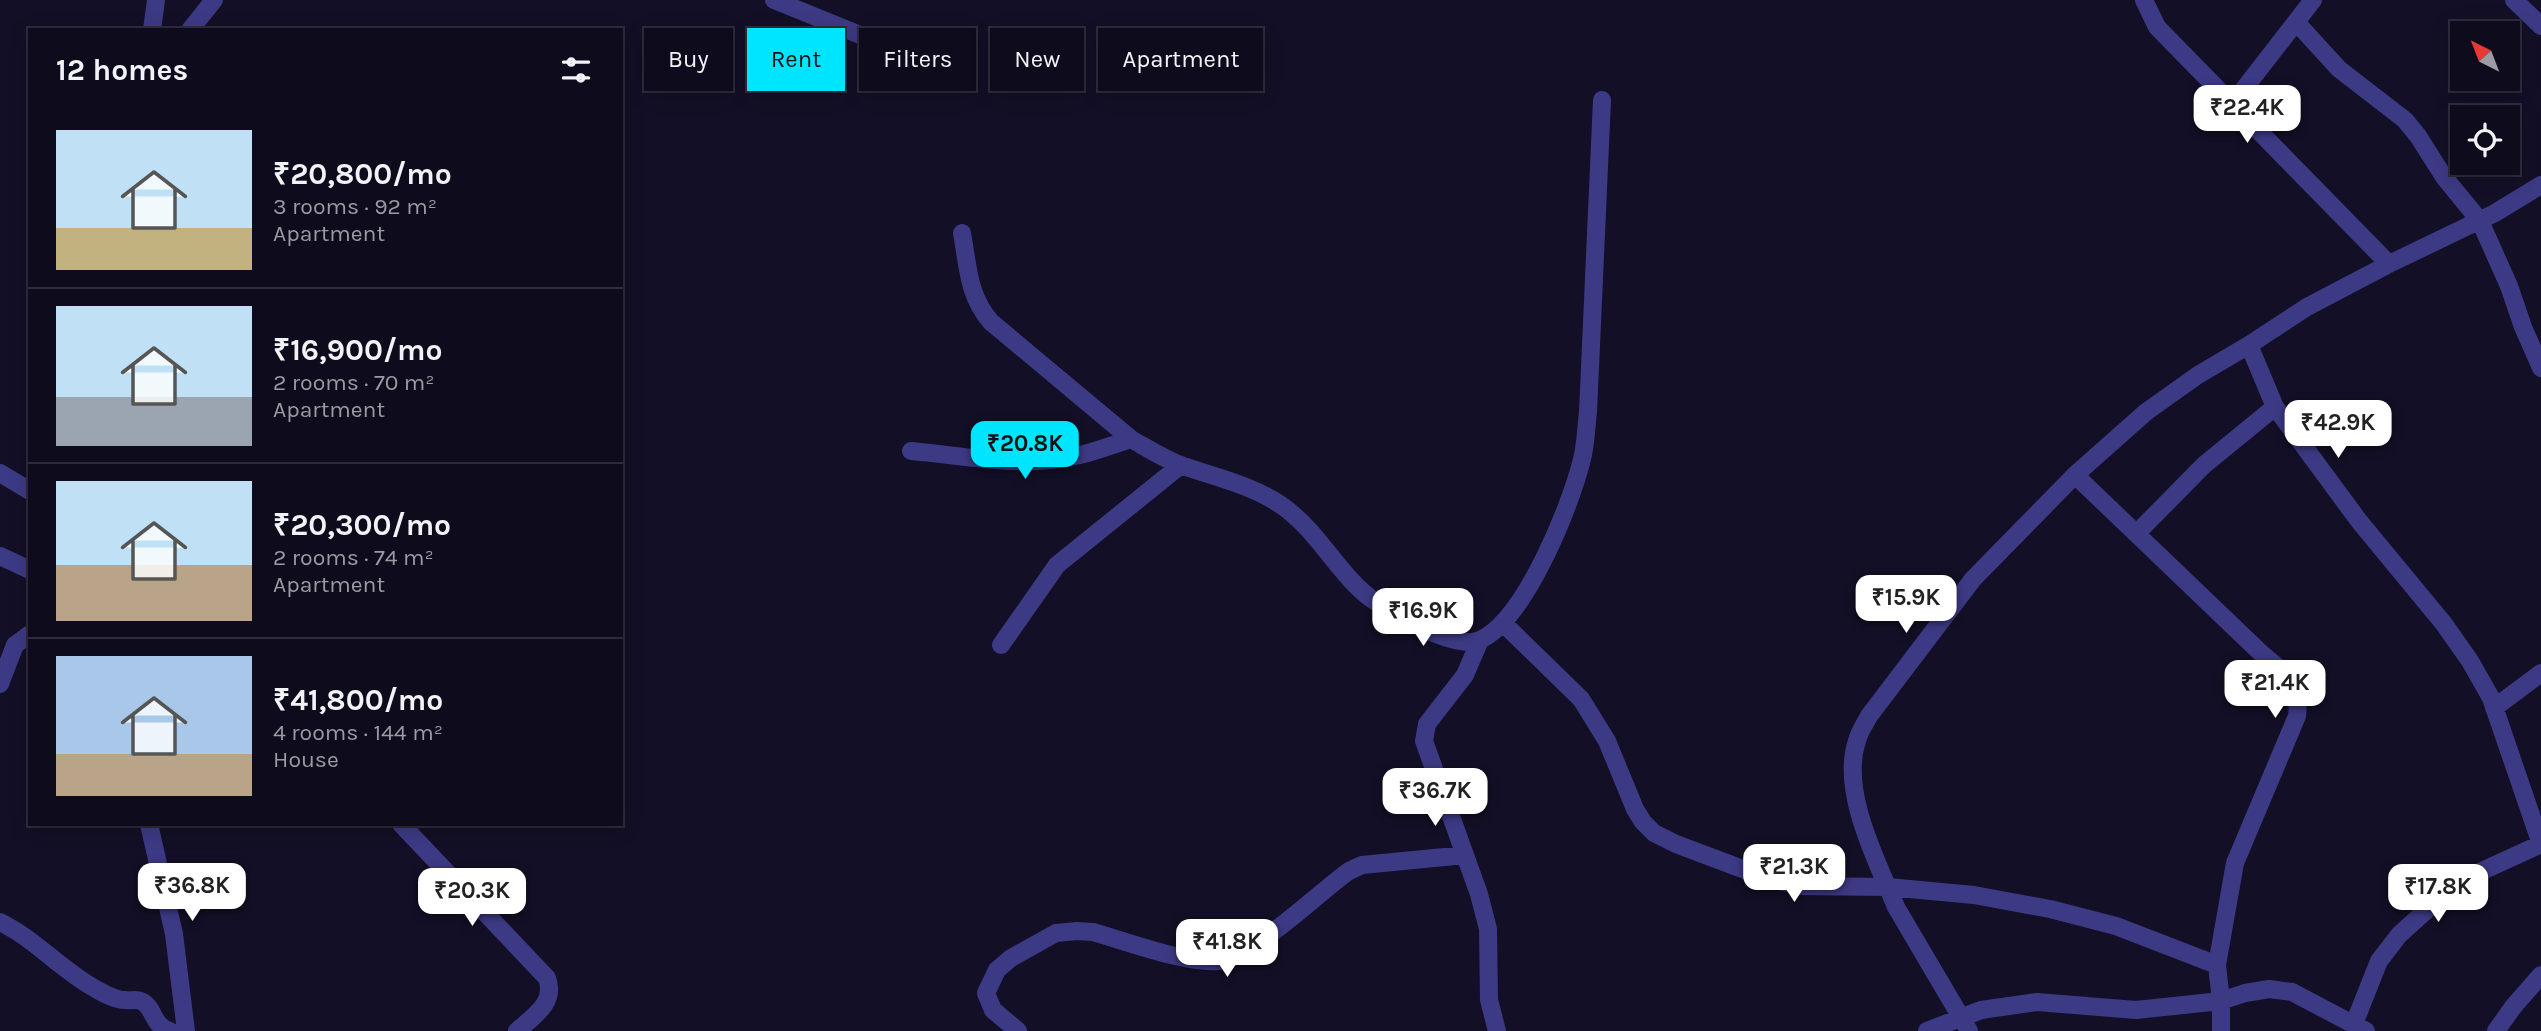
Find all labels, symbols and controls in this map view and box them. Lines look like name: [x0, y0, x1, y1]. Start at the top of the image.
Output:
north arrow: [2450, 21, 2520, 91]
map controls: [2450, 21, 2520, 175]
chip: Buy: [644, 28, 733, 91]
chip: Rent: [747, 28, 845, 91]
chip: Filters: [859, 28, 976, 91]
chip: New: [990, 28, 1084, 91]
chip: Apartment: [1098, 28, 1263, 91]
icon: filters: [557, 51, 595, 89]
text: 12 homes: [56, 52, 188, 88]
pin: ₹22.4K: [2190, 86, 2304, 145]
text: ₹22.4K: [2210, 94, 2284, 121]
button: locate: [2450, 105, 2520, 175]
text: ₹20,800/mo: [273, 156, 452, 192]
icon: home: [112, 158, 196, 242]
text: 3 rooms · 92 m²: [273, 193, 437, 220]
text: Apartment: [273, 220, 385, 247]
text: ₹16,900/mo: [273, 332, 443, 368]
icon: home: [112, 334, 196, 418]
text: 2 rooms · 70 m²: [273, 369, 435, 396]
text: Apartment: [273, 396, 385, 423]
pin: ₹42.9K: [2281, 400, 2395, 460]
text: ₹42.9K: [2301, 409, 2375, 436]
pin: ₹20.8K: [968, 421, 1082, 481]
text: ₹20.8K: [987, 430, 1063, 457]
text: ₹20,300/mo: [273, 507, 451, 543]
icon: home: [112, 509, 196, 593]
text: 2 rooms · 74 m²: [273, 544, 434, 571]
text: Apartment: [273, 571, 385, 598]
pin: ₹15.9K: [1849, 576, 1963, 635]
text: ₹15.9K: [1872, 584, 1940, 611]
pin: ₹16.9K: [1366, 588, 1480, 648]
text: ₹16.9K: [1388, 597, 1458, 624]
pin: ₹21.4K: [2218, 660, 2332, 720]
text: ₹21.4K: [2241, 669, 2309, 696]
text: ₹41,800/mo: [273, 682, 443, 718]
icon: home: [112, 684, 196, 768]
text: 4 rooms · 144 m²: [273, 719, 443, 746]
text: House: [273, 746, 339, 773]
pin: ₹36.7K: [1378, 768, 1492, 828]
text: ₹36.7K: [1399, 777, 1471, 804]
pin: ₹21.3K: [1737, 844, 1851, 904]
text: ₹21.3K: [1759, 853, 1829, 880]
pin: ₹36.8K: [135, 864, 249, 923]
pin: ₹17.8K: [2381, 864, 2495, 924]
pin: ₹20.3K: [415, 869, 529, 928]
text: ₹36.8K: [154, 872, 230, 899]
text: ₹17.8K: [2404, 873, 2472, 900]
text: ₹20.3K: [434, 877, 510, 904]
pin: ₹41.8K: [1170, 920, 1284, 979]
text: ₹41.8K: [1192, 928, 1262, 955]

